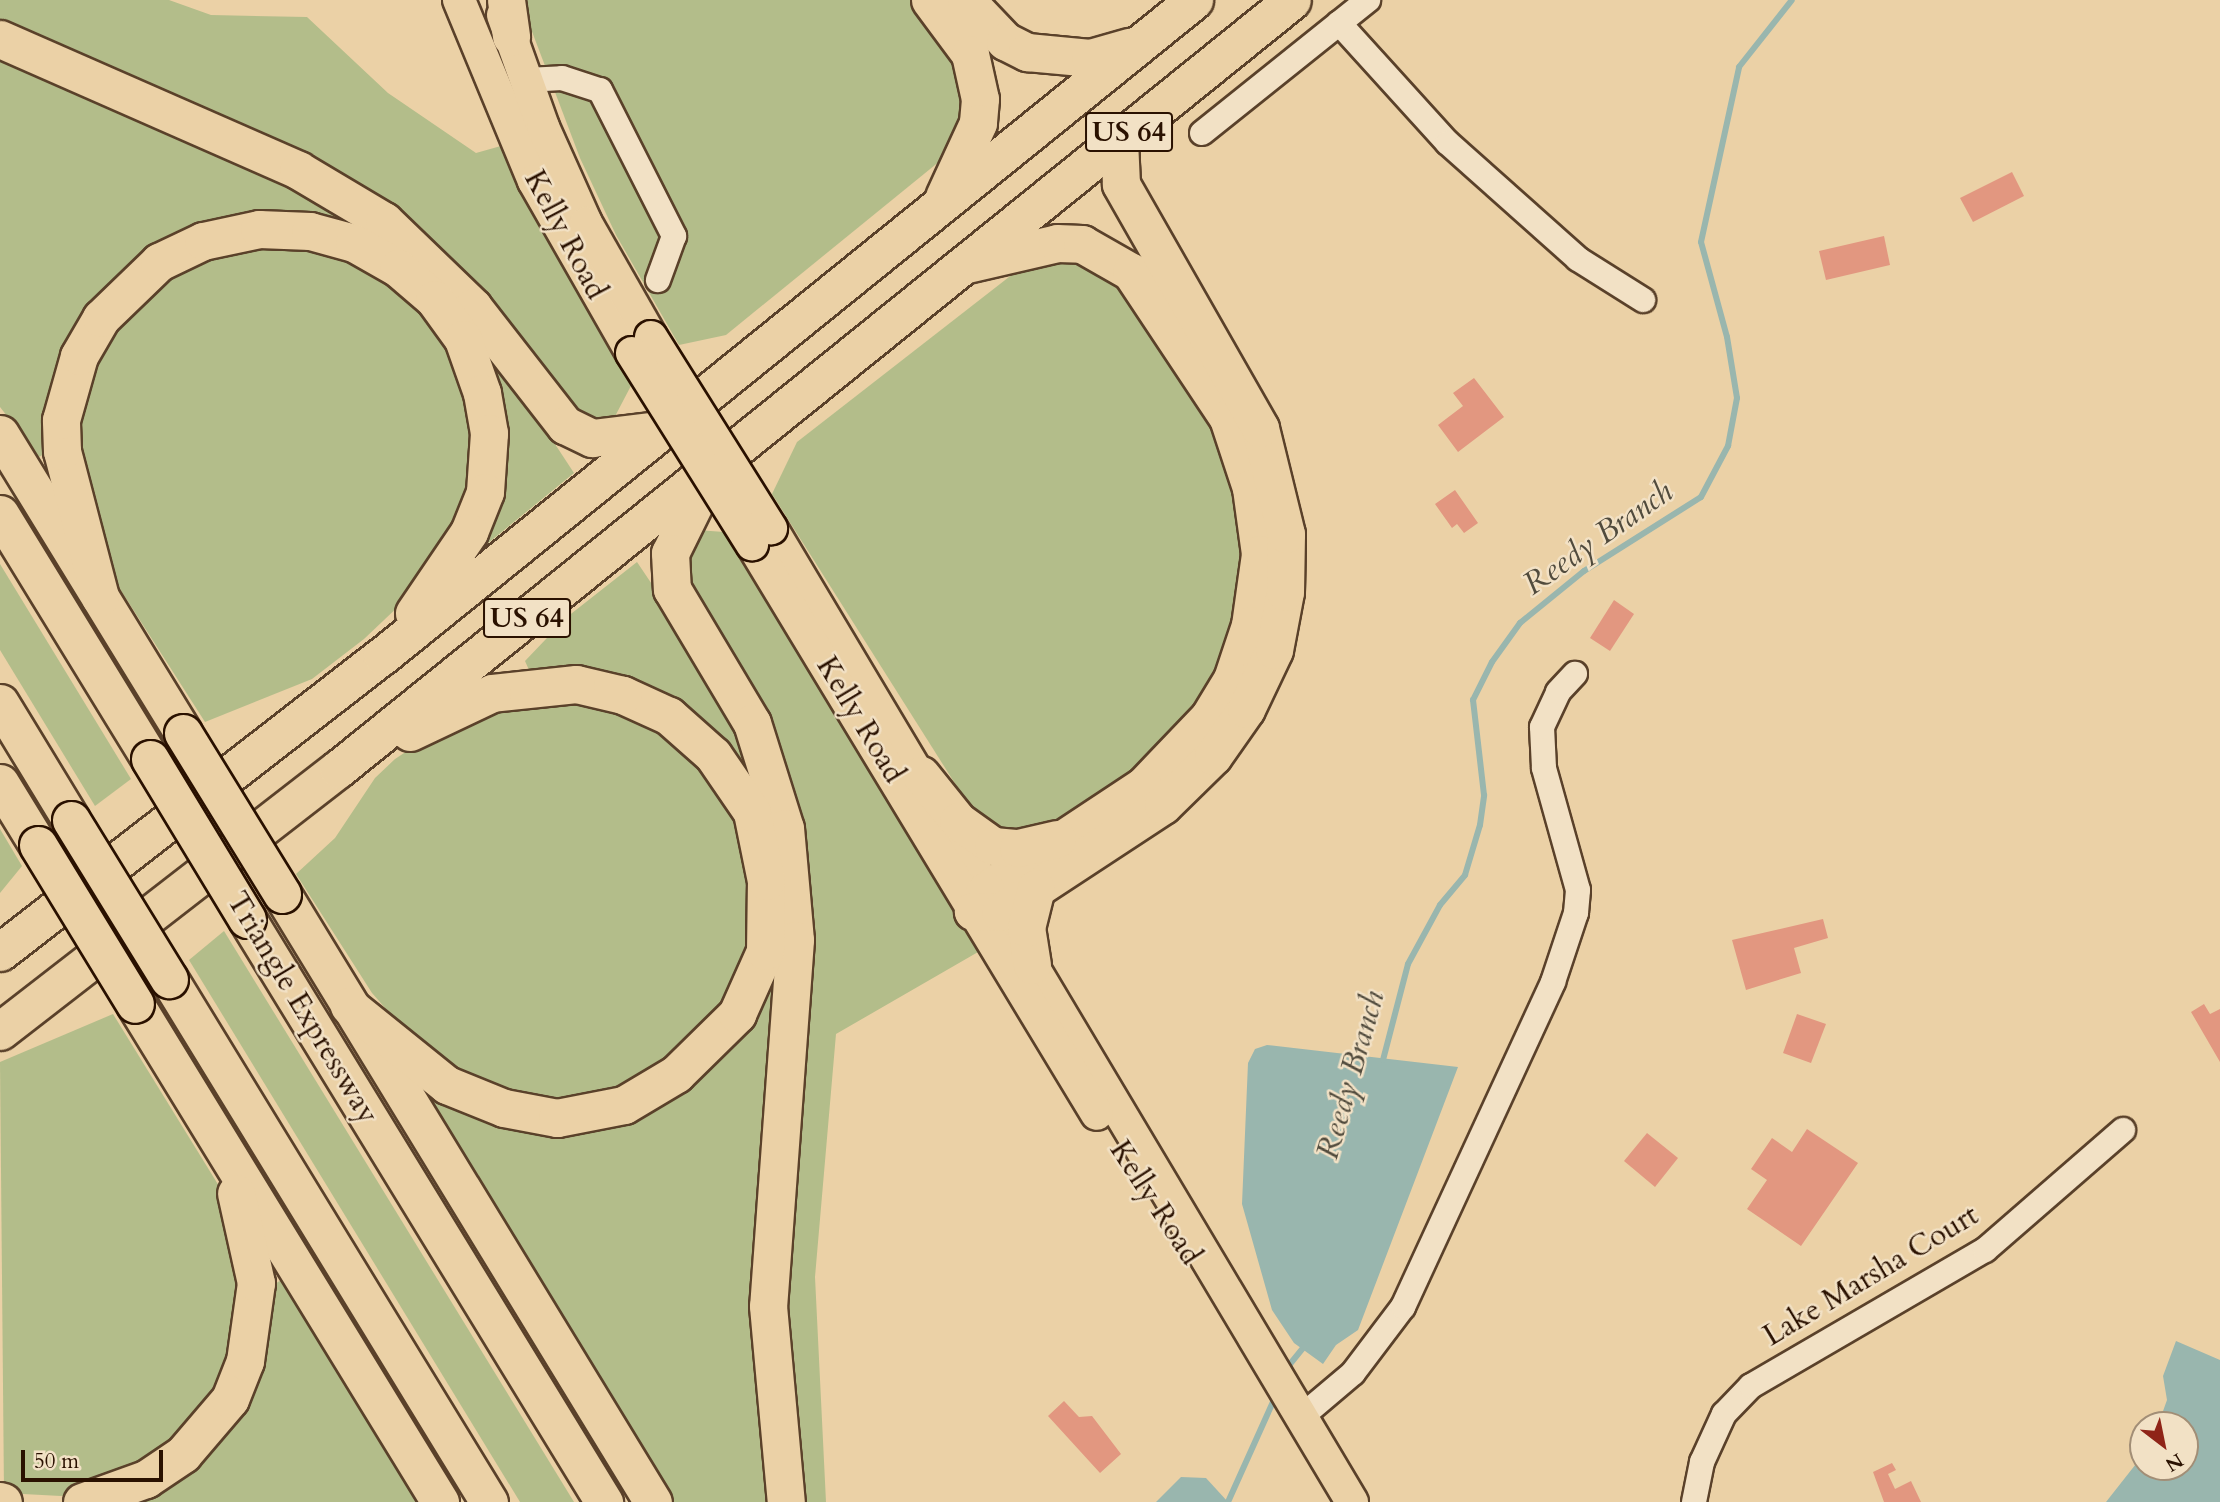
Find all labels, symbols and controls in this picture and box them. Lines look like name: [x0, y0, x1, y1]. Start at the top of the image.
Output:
road number: US 64: [1084, 108, 1174, 156]
street label: Kelly Road: [516, 164, 614, 306]
water label: Reedy Branch: [1516, 473, 1680, 603]
road number: US 64: [482, 594, 572, 642]
street label: Kelly Road: [808, 650, 912, 790]
street label: Triangle Expressway: [218, 885, 386, 1131]
water label: Reedy Branch: [1309, 986, 1393, 1164]
street label: Kelly Road: [1101, 1134, 1209, 1272]
street label: Lake Marsha Court: [1757, 1198, 1985, 1354]
north arrow: [2129, 1411, 2199, 1481]
scale bar: [24, 1436, 166, 1480]
text: 50 m: [34, 1447, 79, 1476]
text: N: [2160, 1447, 2188, 1478]

